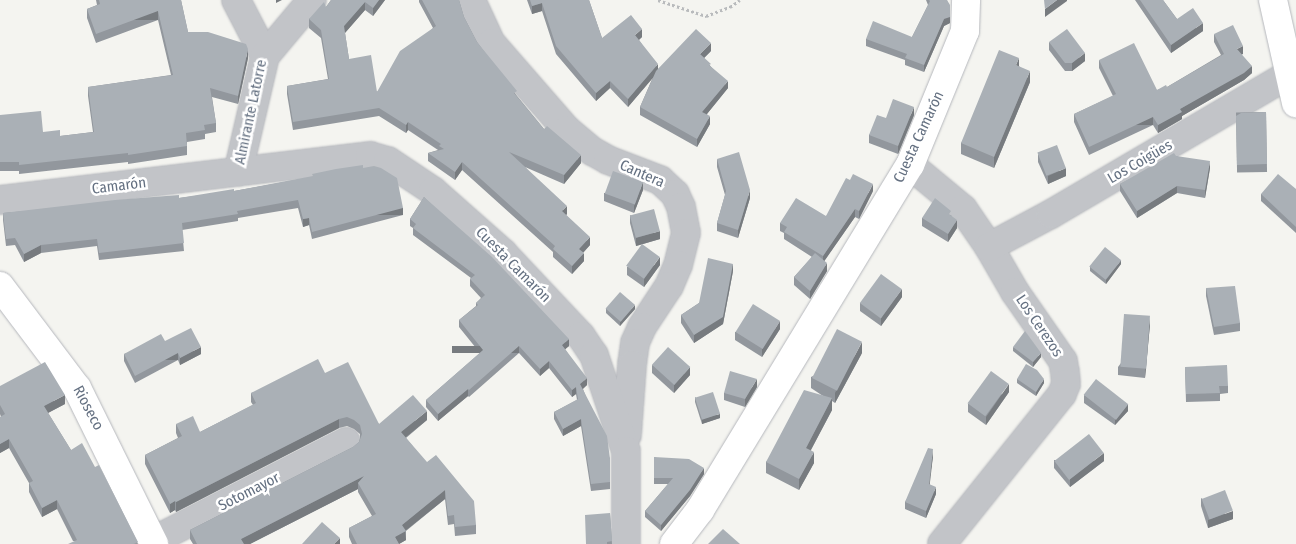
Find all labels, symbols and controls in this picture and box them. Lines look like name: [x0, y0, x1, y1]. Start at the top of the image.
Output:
street label: Almirante Latorre: [231, 58, 271, 166]
street label: Cuesta Camarón: [890, 88, 948, 186]
street label: Los Coigües: [1104, 136, 1176, 188]
street label: Cantera: [617, 156, 667, 192]
street label: Camarón: [91, 174, 147, 198]
street label: Cuesta Camarón: [472, 224, 554, 306]
street label: Los Cerezos: [1012, 291, 1066, 361]
street label: Rioseco: [69, 383, 107, 433]
street label: Sotomayor: [215, 469, 283, 515]

